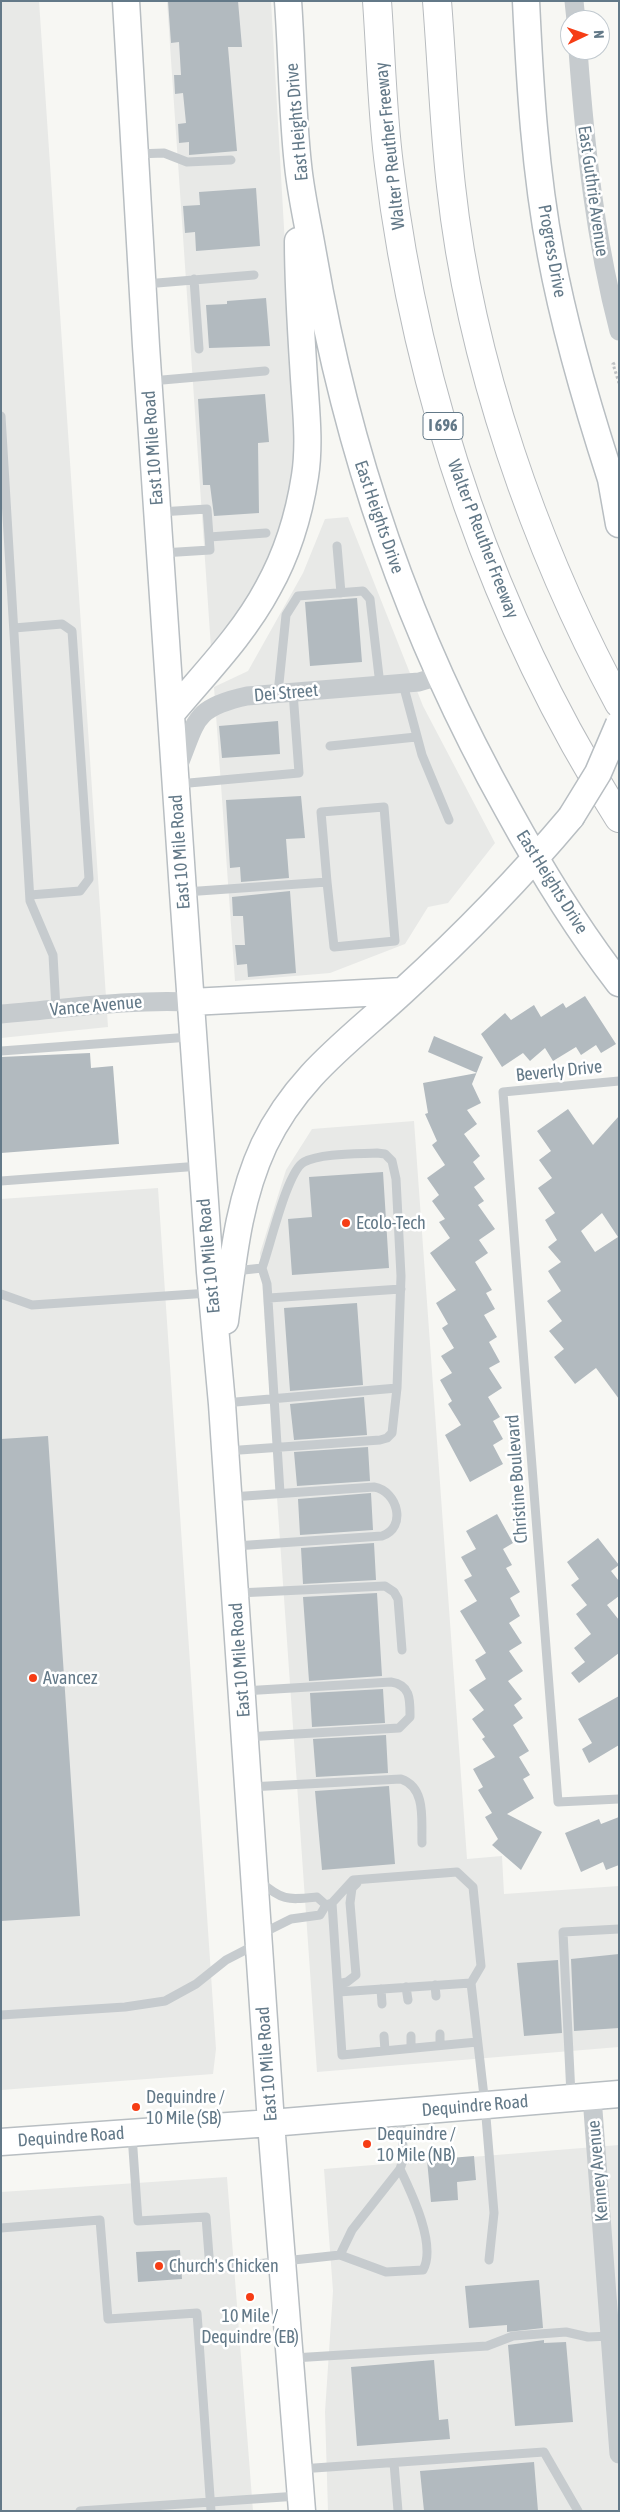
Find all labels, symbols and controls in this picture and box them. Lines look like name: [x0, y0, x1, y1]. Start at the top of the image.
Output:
north arrow: [560, 10, 610, 60]
text: N: [591, 30, 607, 39]
street label: Walter P Reuther Freeway: [370, 61, 410, 231]
street label: East Heights Drive: [281, 62, 313, 182]
street label: East Guthrie Avenue: [573, 124, 613, 258]
street label: Progress Drive: [533, 203, 571, 299]
street label: East 10 Mile Road: [138, 390, 168, 506]
road number: I 696: [423, 412, 463, 440]
street label: Walter P Reuther Freeway: [443, 457, 523, 621]
street label: East Heights Drive: [350, 458, 408, 576]
street label: Dei Street: [253, 679, 319, 707]
street label: East 10 Mile Road: [165, 794, 195, 910]
street label: East Heights Drive: [512, 826, 592, 938]
street label: Vance Avenue: [49, 991, 143, 1021]
street label: Beverly Drive: [515, 1056, 603, 1086]
street label: East 10 Mile Road: [193, 1198, 225, 1314]
place label: Ecolo-Tech: [356, 1212, 426, 1234]
marker: Ecolo-Tech: [340, 1217, 352, 1229]
street label: Christine Boulevard: [502, 1414, 532, 1544]
street label: East 10 Mile Road: [225, 1602, 255, 1718]
place label: Avancez: [43, 1667, 97, 1689]
marker: Avancez: [27, 1672, 39, 1684]
street label: East 10 Mile Road: [252, 2006, 282, 2122]
place label: Dequindre / 10 Mile (SB): [146, 2086, 225, 2128]
street label: Dequindre Road: [421, 2091, 529, 2121]
marker: Dequindre / 10 Mile (SB): [130, 2101, 142, 2113]
street label: Kenney Avenue: [583, 2119, 613, 2223]
street label: Dequindre Road: [17, 2122, 125, 2152]
place label: Dequindre / 10 Mile (NB): [377, 2123, 456, 2166]
marker: Dequindre / 10 Mile (NB): [361, 2138, 373, 2150]
place label: Church's Chicken: [169, 2255, 279, 2277]
marker: Church's Chicken: [153, 2260, 165, 2272]
marker: 10 Mile / Dequindre (EB): [244, 2291, 256, 2303]
place label: 10 Mile / Dequindre (EB): [201, 2305, 299, 2348]

